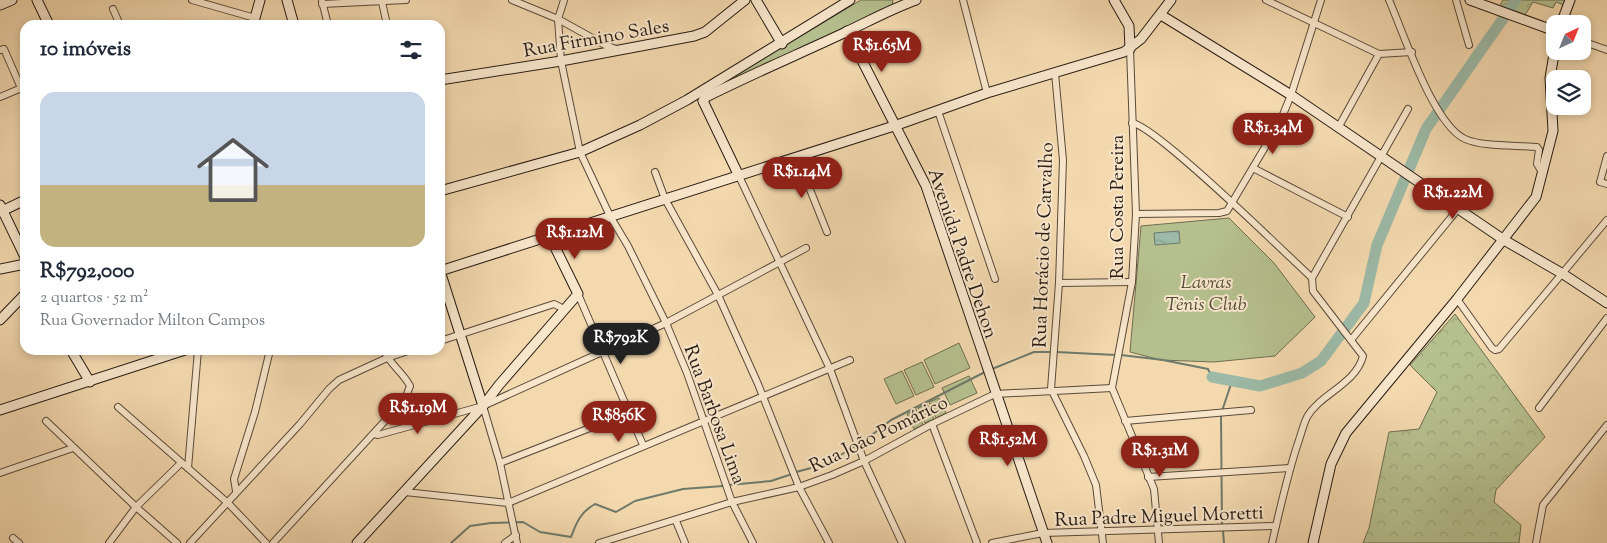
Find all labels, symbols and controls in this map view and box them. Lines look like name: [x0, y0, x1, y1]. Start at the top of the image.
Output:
street label: Rua Firmino Sales: [521, 13, 671, 66]
north arrow: [1546, 15, 1591, 60]
map controls: [1546, 15, 1591, 115]
pin: R$1.65M: [836, 30, 928, 73]
text: 10 imóveis: [40, 35, 131, 65]
text: R$1.65M: [853, 35, 911, 58]
icon: filters: [397, 36, 425, 64]
button: layers: [1546, 70, 1591, 115]
pin: R$1.34M: [1227, 112, 1319, 155]
text: R$1.34M: [1244, 117, 1302, 140]
icon: home: [188, 125, 278, 215]
street label: Rua Costa Pereira: [1105, 134, 1132, 279]
street label: Rua Horácio de Carvalho: [1027, 142, 1062, 348]
pin: R$1.14M: [756, 156, 848, 199]
text: R$1.14M: [773, 161, 831, 184]
street label: Avenida Padre Dehon: [920, 165, 1003, 343]
pin: R$1.22M: [1407, 178, 1499, 220]
text: R$1.22M: [1423, 182, 1483, 205]
pin: R$1.12M: [529, 218, 621, 260]
text: R$1.12M: [546, 222, 604, 245]
text: R$792,000: [40, 257, 134, 287]
park label: Lavras Tênis Club: [1165, 270, 1247, 319]
text: 2 quartos · 52 m²: [40, 287, 148, 310]
text: Rua Governador Milton Campos: [40, 310, 265, 333]
pin: R$792K: [580, 322, 662, 365]
text: R$792K: [594, 327, 648, 350]
street label: Rua Barbosa Lima: [676, 341, 751, 489]
street label: Rua João Pomárico: [805, 390, 953, 481]
pin: R$1.19M: [372, 392, 464, 435]
text: R$1.19M: [389, 397, 447, 420]
pin: R$856K: [578, 400, 660, 443]
text: R$856K: [592, 405, 646, 428]
pin: R$1.52M: [962, 424, 1054, 467]
text: R$1.52M: [979, 429, 1037, 452]
pin: R$1.31M: [1114, 436, 1206, 478]
text: R$1.31M: [1132, 440, 1188, 463]
street label: Rua Padre Miguel Moretti: [1054, 500, 1264, 535]

